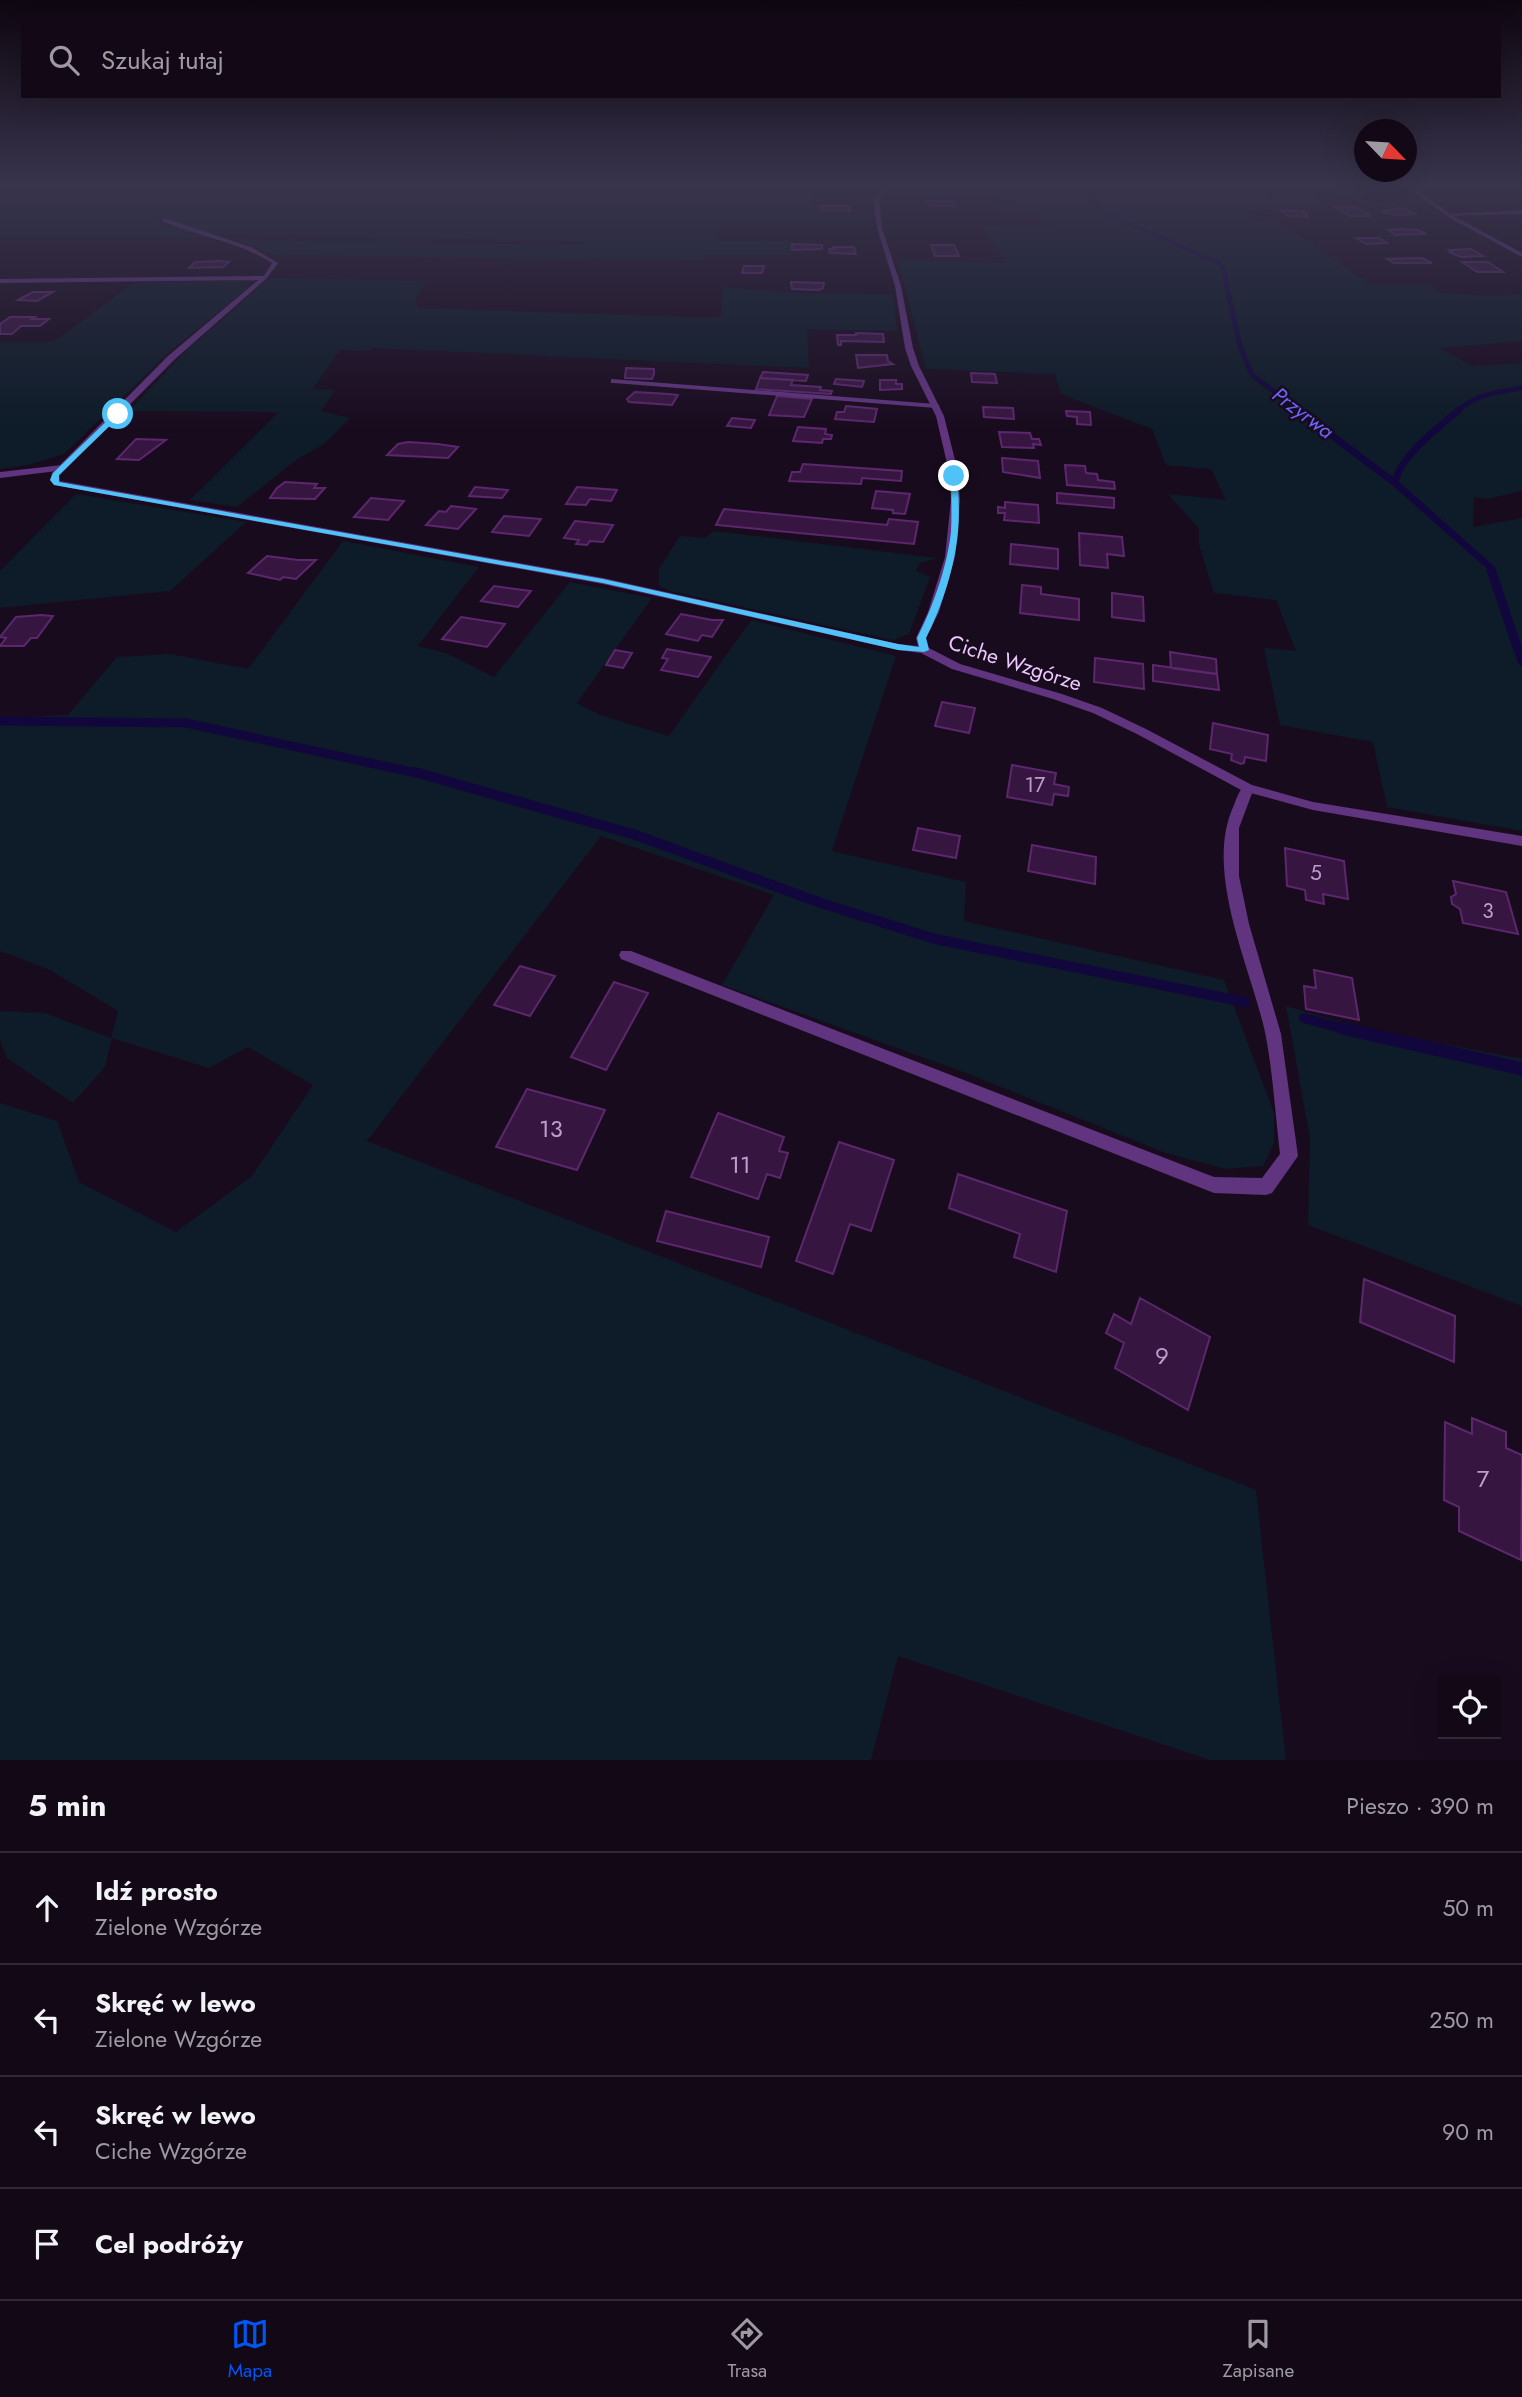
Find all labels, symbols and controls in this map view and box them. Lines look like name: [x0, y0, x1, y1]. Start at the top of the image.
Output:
search box: [21, 21, 1501, 98]
icon: search: [45, 41, 83, 79]
text: Szukaj tutaj: [101, 41, 224, 79]
north arrow: [1354, 119, 1417, 182]
water label: Przyrwa: [1266, 380, 1340, 446]
route start: [102, 398, 133, 429]
route end: [938, 460, 969, 491]
street label: Ciche Wzgórze: [944, 627, 1086, 699]
house number: 17: [1025, 770, 1045, 800]
house number: 5: [1310, 858, 1322, 888]
house number: 3: [1482, 896, 1494, 926]
house number: 13: [539, 1111, 563, 1146]
house number: 11: [729, 1147, 751, 1182]
house number: 9: [1155, 1338, 1169, 1373]
house number: 7: [1477, 1461, 1490, 1496]
map controls: [1438, 1676, 1501, 1739]
button: locate: [1438, 1676, 1501, 1739]
text: 5 min: [28, 1784, 106, 1827]
text: Pieszo · 390 m: [1346, 1789, 1494, 1823]
text: Idź prosto: [95, 1872, 218, 1910]
icon: ahead: [28, 1889, 66, 1927]
text: 50 m: [1442, 1891, 1494, 1925]
text: Zielone Wzgórze: [95, 1910, 262, 1944]
text: Skręć w lewo: [95, 1984, 256, 2022]
icon: left: [28, 2001, 66, 2039]
text: 250 m: [1429, 2003, 1494, 2037]
text: Zielone Wzgórze: [95, 2022, 262, 2056]
text: Skręć w lewo: [95, 2096, 256, 2134]
icon: left: [28, 2113, 66, 2151]
text: 90 m: [1442, 2115, 1494, 2149]
text: Ciche Wzgórze: [95, 2134, 247, 2168]
icon: arrive: [28, 2225, 66, 2263]
text: Cel podróży: [95, 2225, 243, 2263]
tab: Mapa: [228, 2315, 272, 2384]
tab: Trasa: [727, 2315, 767, 2384]
tab: Zapisane: [1223, 2315, 1294, 2384]

